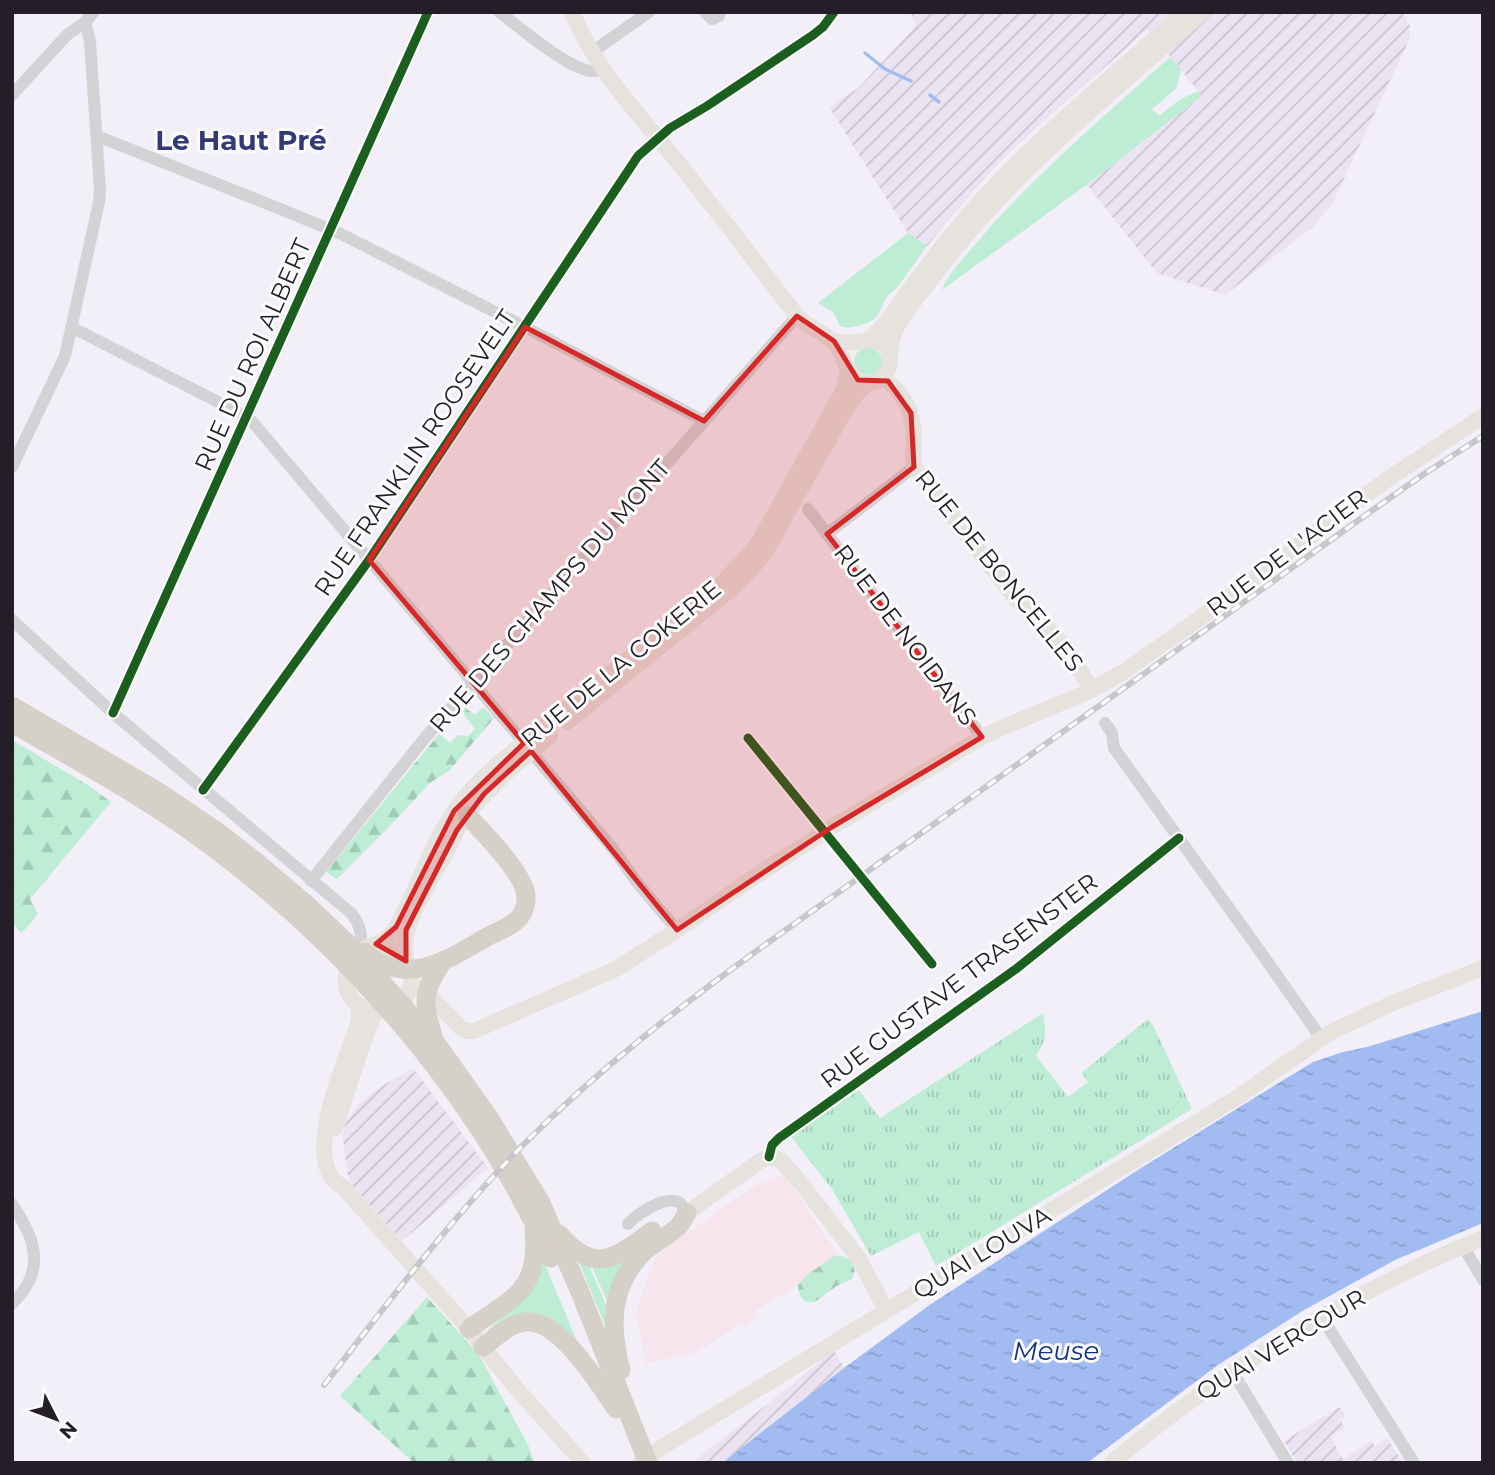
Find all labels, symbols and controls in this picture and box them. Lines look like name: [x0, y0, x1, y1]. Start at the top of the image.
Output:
district label: Le Haut Pré: [155, 123, 327, 157]
street label: RUE DU ROI ALBERT: [188, 234, 317, 475]
street label: RUE FRANKLIN ROOSEVELT: [308, 304, 521, 601]
street label: RUE DES CHAMPS DU MONT: [423, 453, 676, 738]
street label: RUE DE BONCELLES: [909, 464, 1090, 677]
street label: RUE DE L'ACIER: [1201, 483, 1373, 622]
street label: RUE DE NOIDANS: [828, 539, 983, 731]
street label: RUE DE LA COKERIE: [515, 574, 726, 753]
street label: RUE GUSTAVE TRASENSTER: [815, 867, 1103, 1094]
street label: QUAI LOUVA: [908, 1200, 1057, 1305]
street label: QUAI VERCOUR: [1191, 1283, 1370, 1406]
water label: Meuse: [1013, 1335, 1099, 1367]
north arrow: [21, 1384, 91, 1454]
text: N: [55, 1417, 82, 1443]

